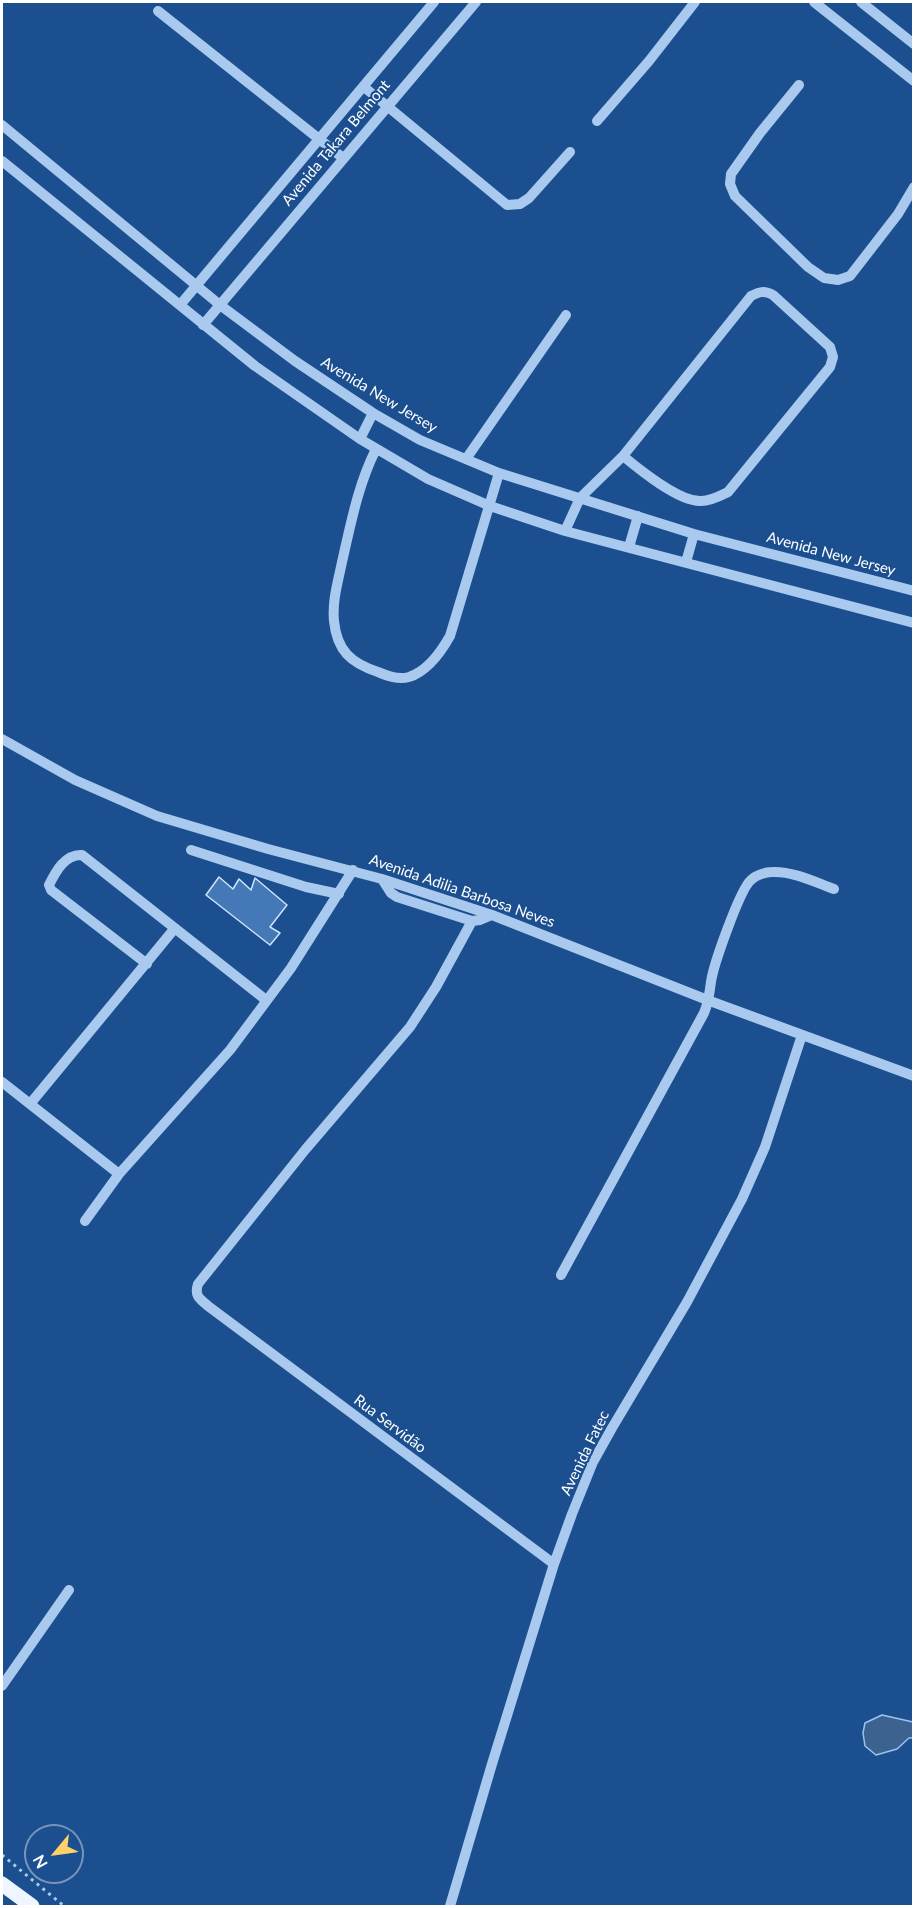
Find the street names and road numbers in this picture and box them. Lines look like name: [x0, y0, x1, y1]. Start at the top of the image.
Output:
street label: Avenida Takara Belmont: [278, 77, 394, 209]
street label: Avenida New Jersey: [317, 353, 441, 437]
street label: Avenida New Jersey: [765, 528, 897, 580]
street label: Avenida Adilia Barbosa Neves: [367, 851, 557, 931]
street label: Rua Servidão: [350, 1391, 430, 1457]
street label: Avenida Fatec: [557, 1408, 613, 1498]

